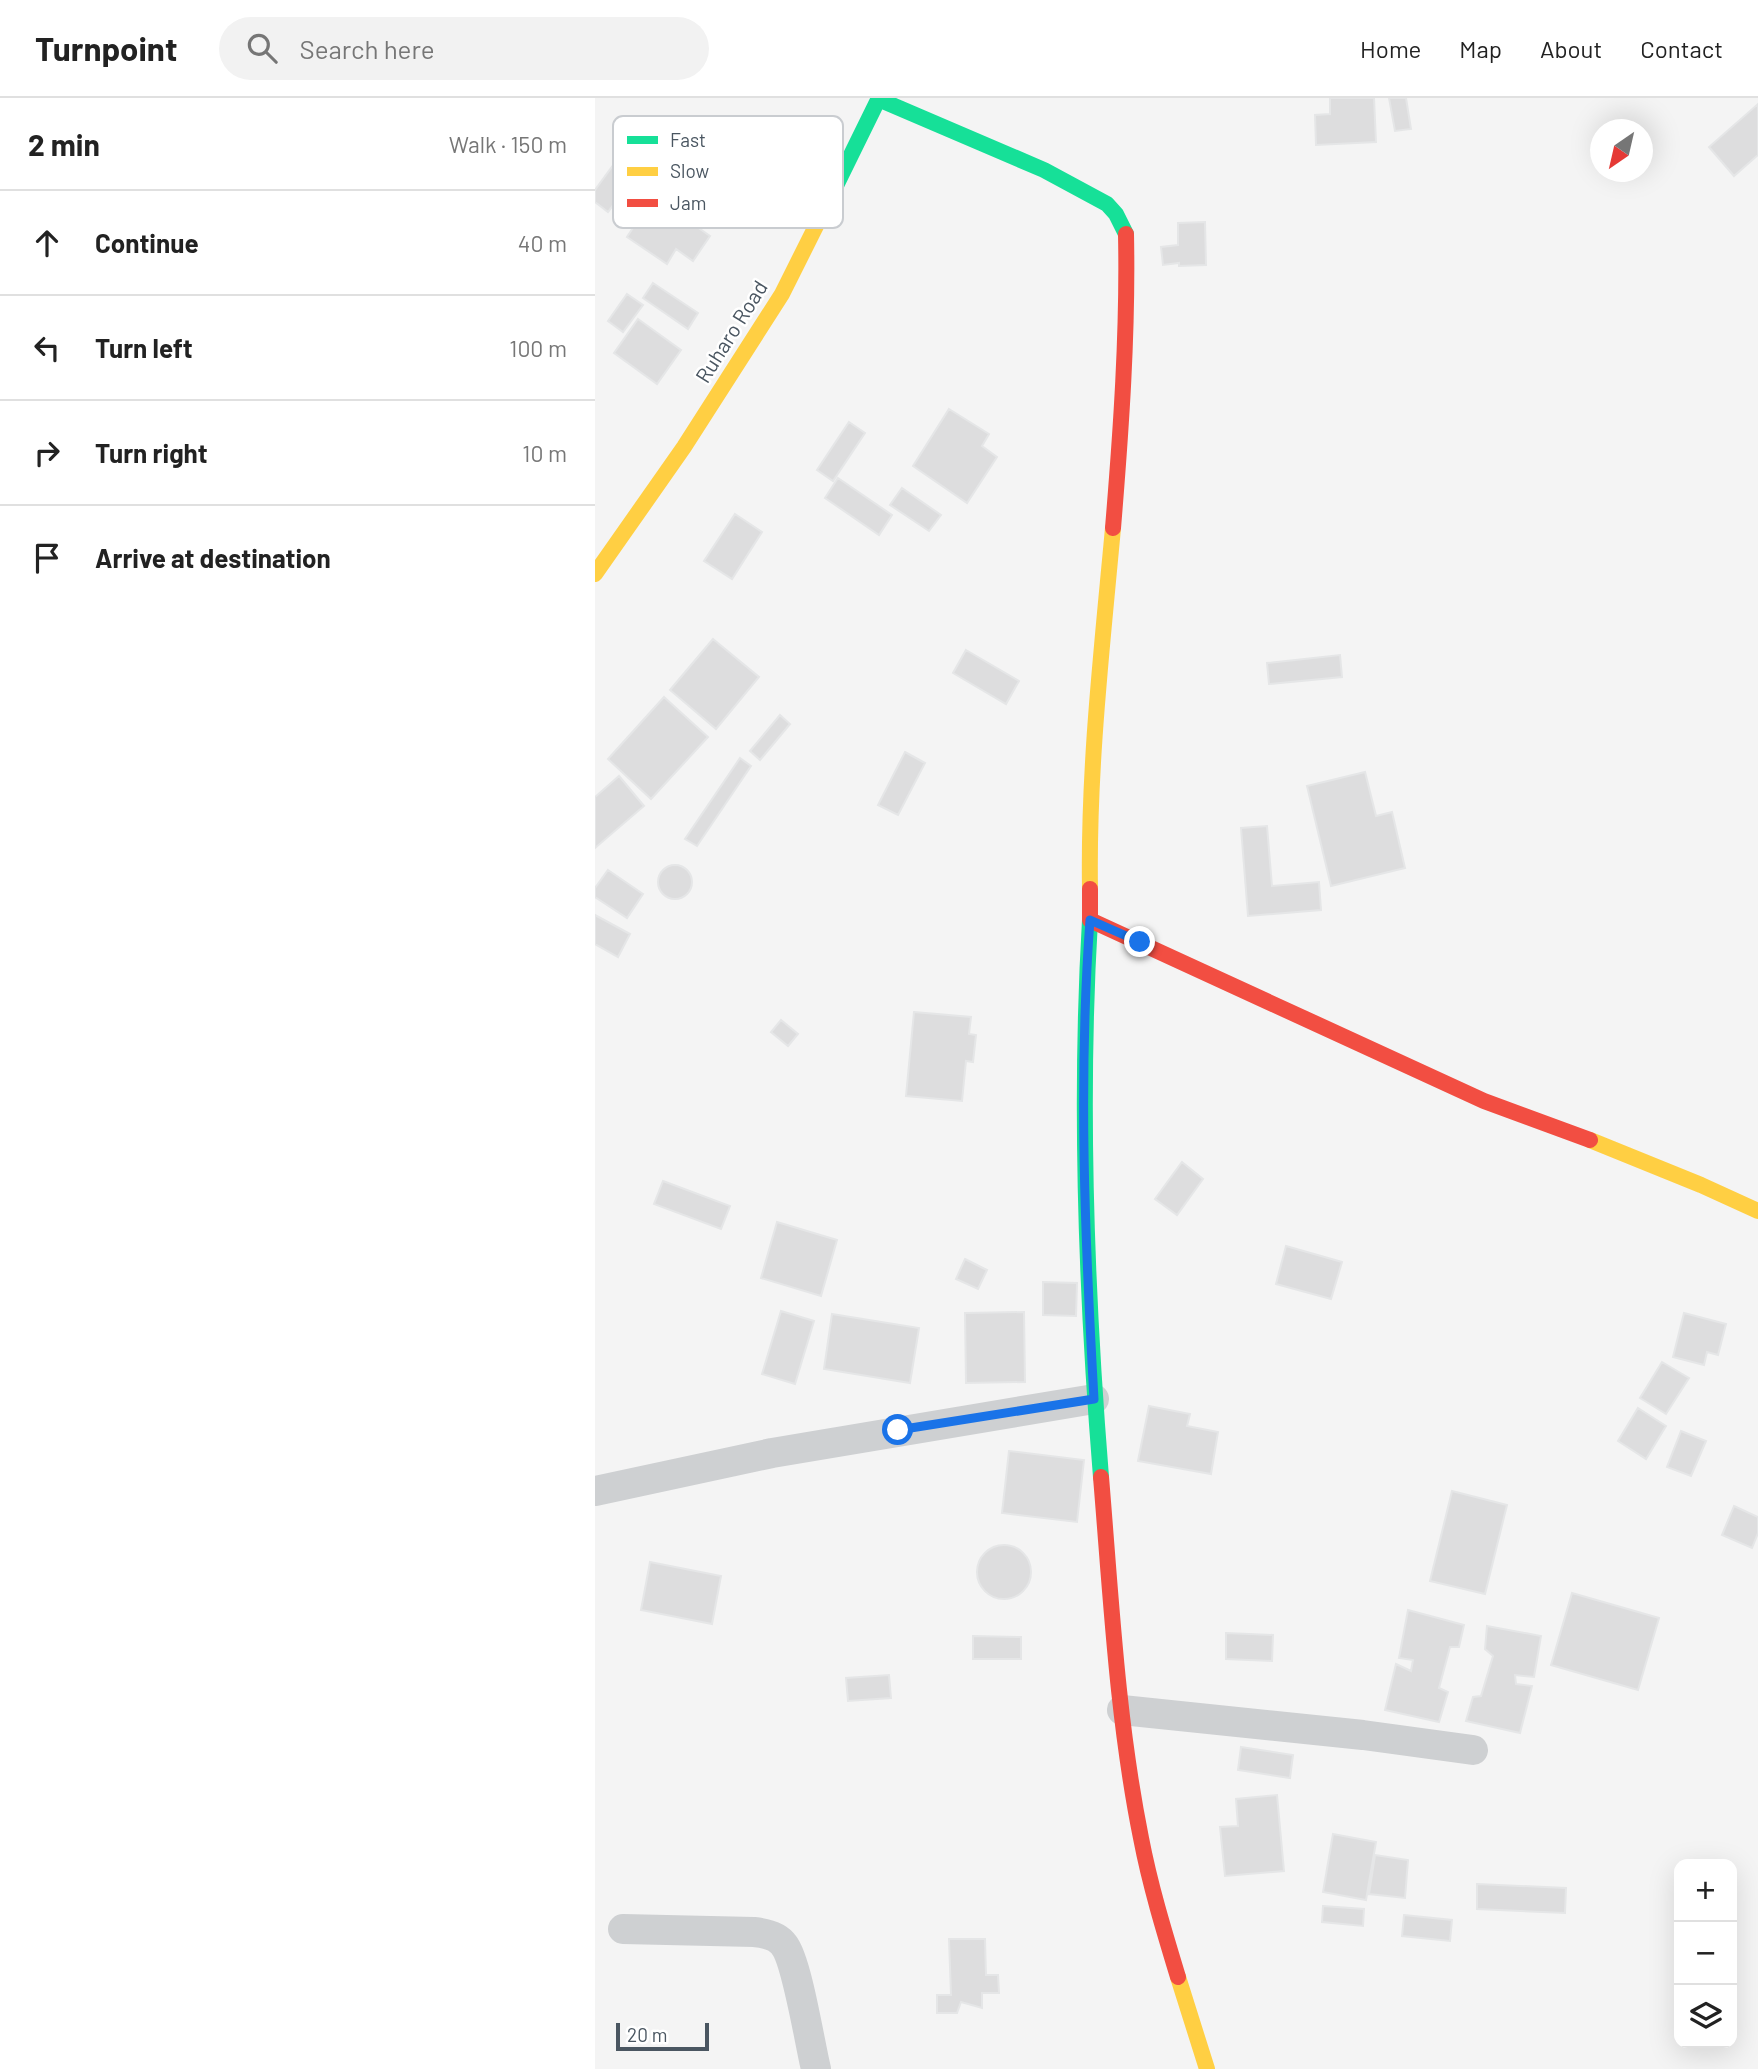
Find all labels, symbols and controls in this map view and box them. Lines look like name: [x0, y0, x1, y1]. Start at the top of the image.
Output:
search box: [219, 17, 709, 80]
text: Turnpoint: [35, 28, 177, 68]
icon: search: [243, 29, 281, 67]
text: Search here: [299, 33, 435, 64]
text: Home: [1360, 34, 1421, 63]
text: Map: [1459, 34, 1502, 63]
text: About: [1540, 34, 1602, 63]
text: Contact: [1640, 34, 1723, 63]
legend: [613, 116, 843, 228]
north arrow: [1590, 119, 1653, 182]
text: 2 min: [28, 126, 100, 162]
text: Fast: [670, 128, 706, 151]
text: Walk · 150 m: [449, 130, 567, 158]
text: Slow: [670, 159, 709, 182]
text: Jam: [670, 191, 706, 214]
icon: ahead: [28, 224, 66, 262]
text: Continue: [95, 227, 199, 258]
text: 40 m: [518, 229, 567, 257]
street label: Ruharo Road: [689, 275, 772, 387]
icon: left: [28, 329, 66, 367]
text: Turn left: [95, 332, 193, 363]
text: 100 m: [509, 334, 567, 362]
icon: right: [28, 434, 66, 472]
text: Turn right: [95, 437, 208, 468]
text: 10 m: [522, 439, 567, 467]
icon: arrive: [28, 539, 66, 577]
text: Arrive at destination: [95, 542, 331, 573]
route end: [1124, 926, 1155, 957]
route start: [882, 1414, 913, 1445]
map controls: [1674, 1859, 1737, 2048]
button: +: [1674, 1859, 1737, 1922]
button: −: [1674, 1922, 1737, 1985]
button: layers: [1674, 1985, 1737, 2048]
scale bar: [616, 2020, 709, 2052]
text: 20 m: [627, 2023, 667, 2046]

